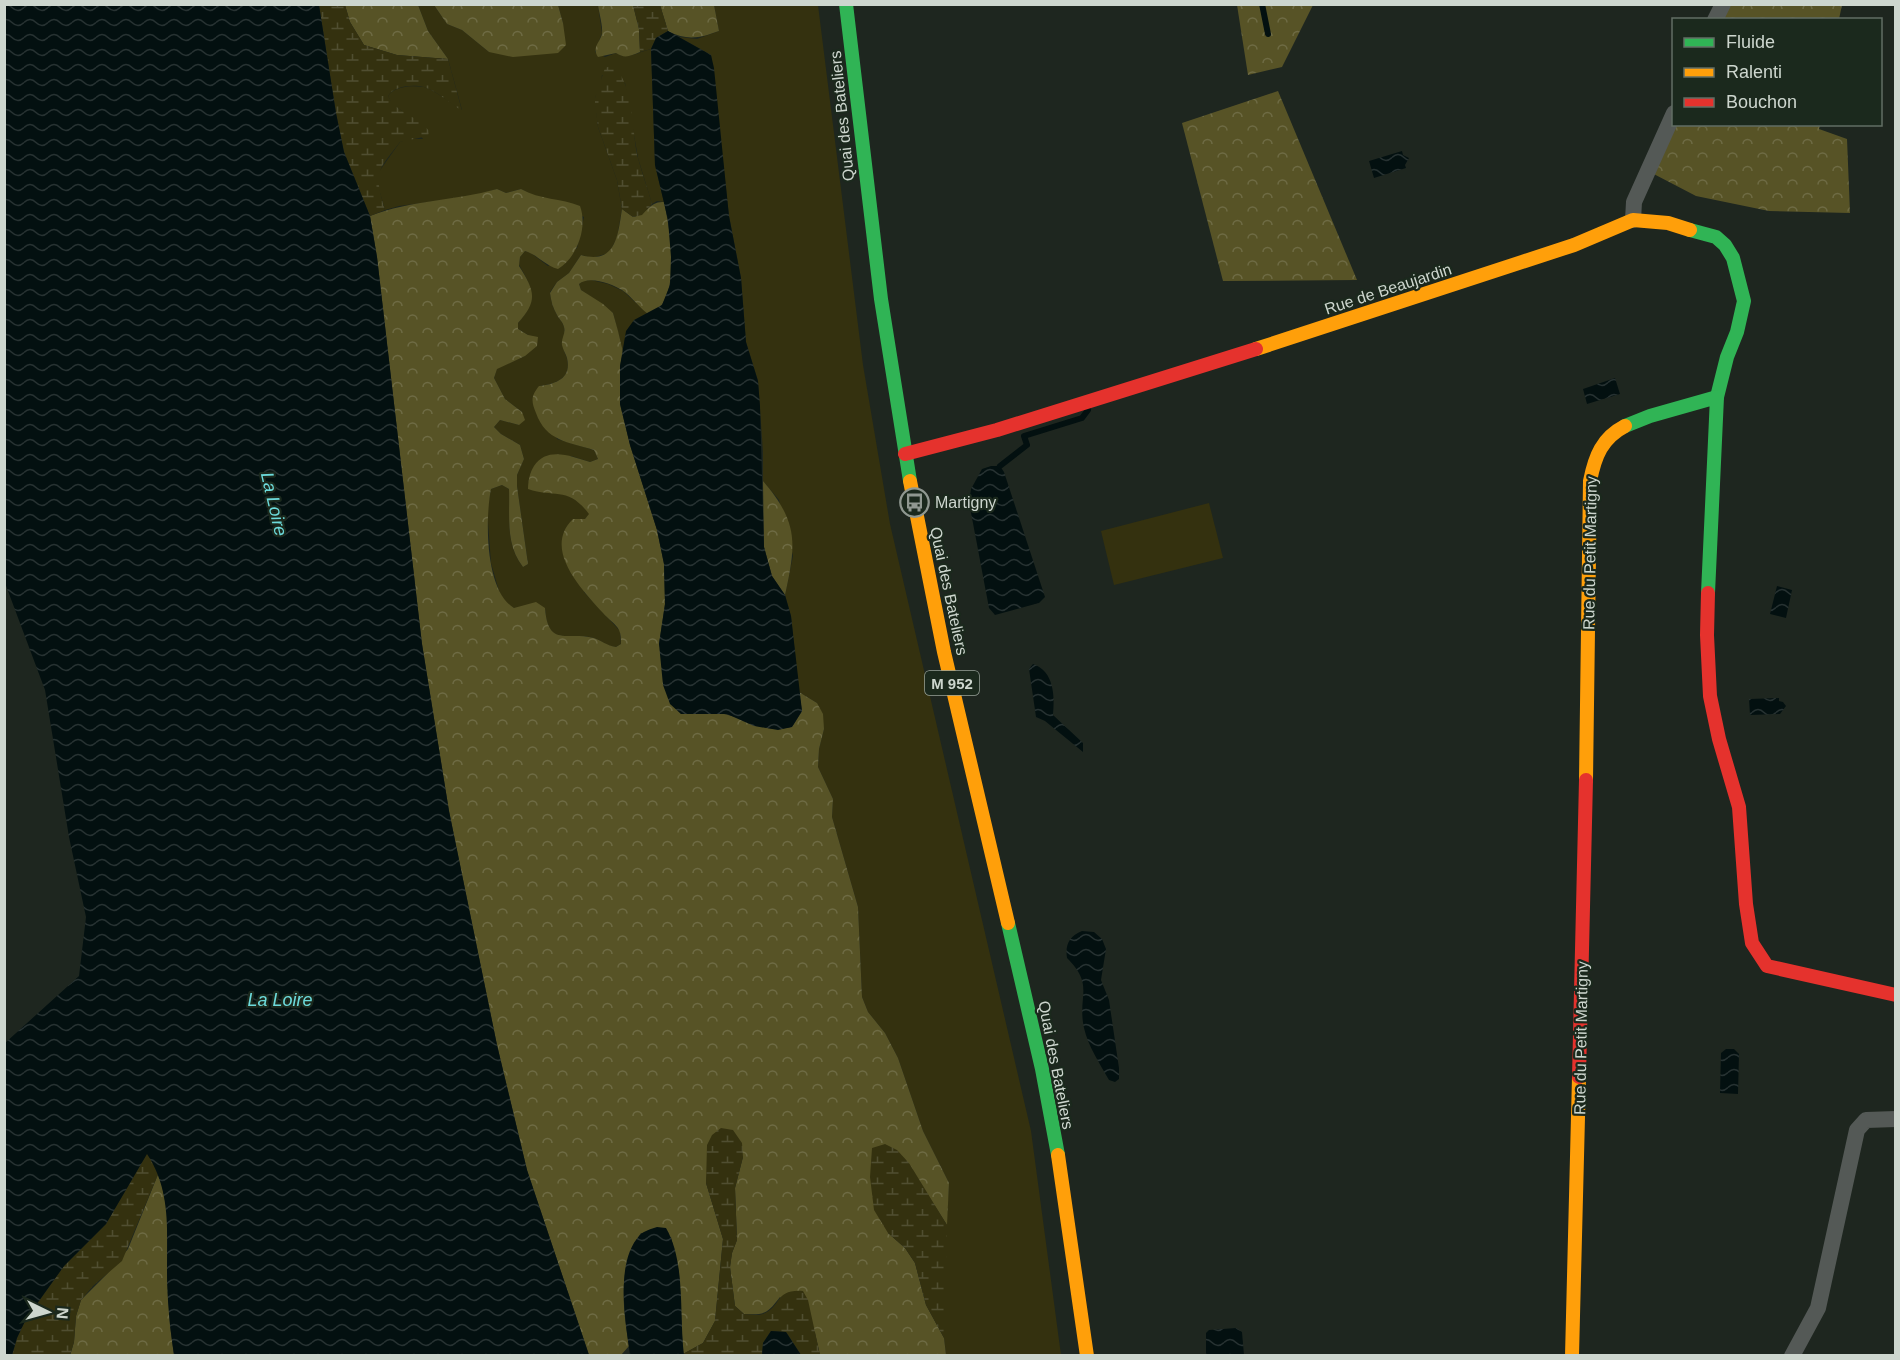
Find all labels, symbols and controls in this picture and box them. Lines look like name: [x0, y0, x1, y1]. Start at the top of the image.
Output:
legend: [1672, 18, 1882, 126]
text: Fluide: [1726, 32, 1775, 52]
street label: Quai des Bateliers: [827, 50, 857, 182]
text: Ralenti: [1726, 62, 1782, 82]
text: Bouchon: [1726, 92, 1797, 112]
street label: Rue de Beaujardin: [1322, 260, 1454, 318]
water label: La Loire: [257, 470, 291, 538]
street label: Rue du Petit Martigny: [1580, 476, 1600, 630]
bus stop icon: Martigny: [898, 486, 930, 518]
place label: Martigny: [935, 494, 996, 511]
street label: Quai des Bateliers: [927, 525, 971, 657]
road number: M 952: [925, 671, 979, 695]
street label: Rue du Petit Martigny: [1571, 961, 1591, 1115]
water label: La Loire: [247, 990, 313, 1010]
street label: Quai des Bateliers: [1035, 999, 1077, 1131]
north arrow: [18, 1282, 78, 1342]
text: N: [53, 1307, 71, 1320]

